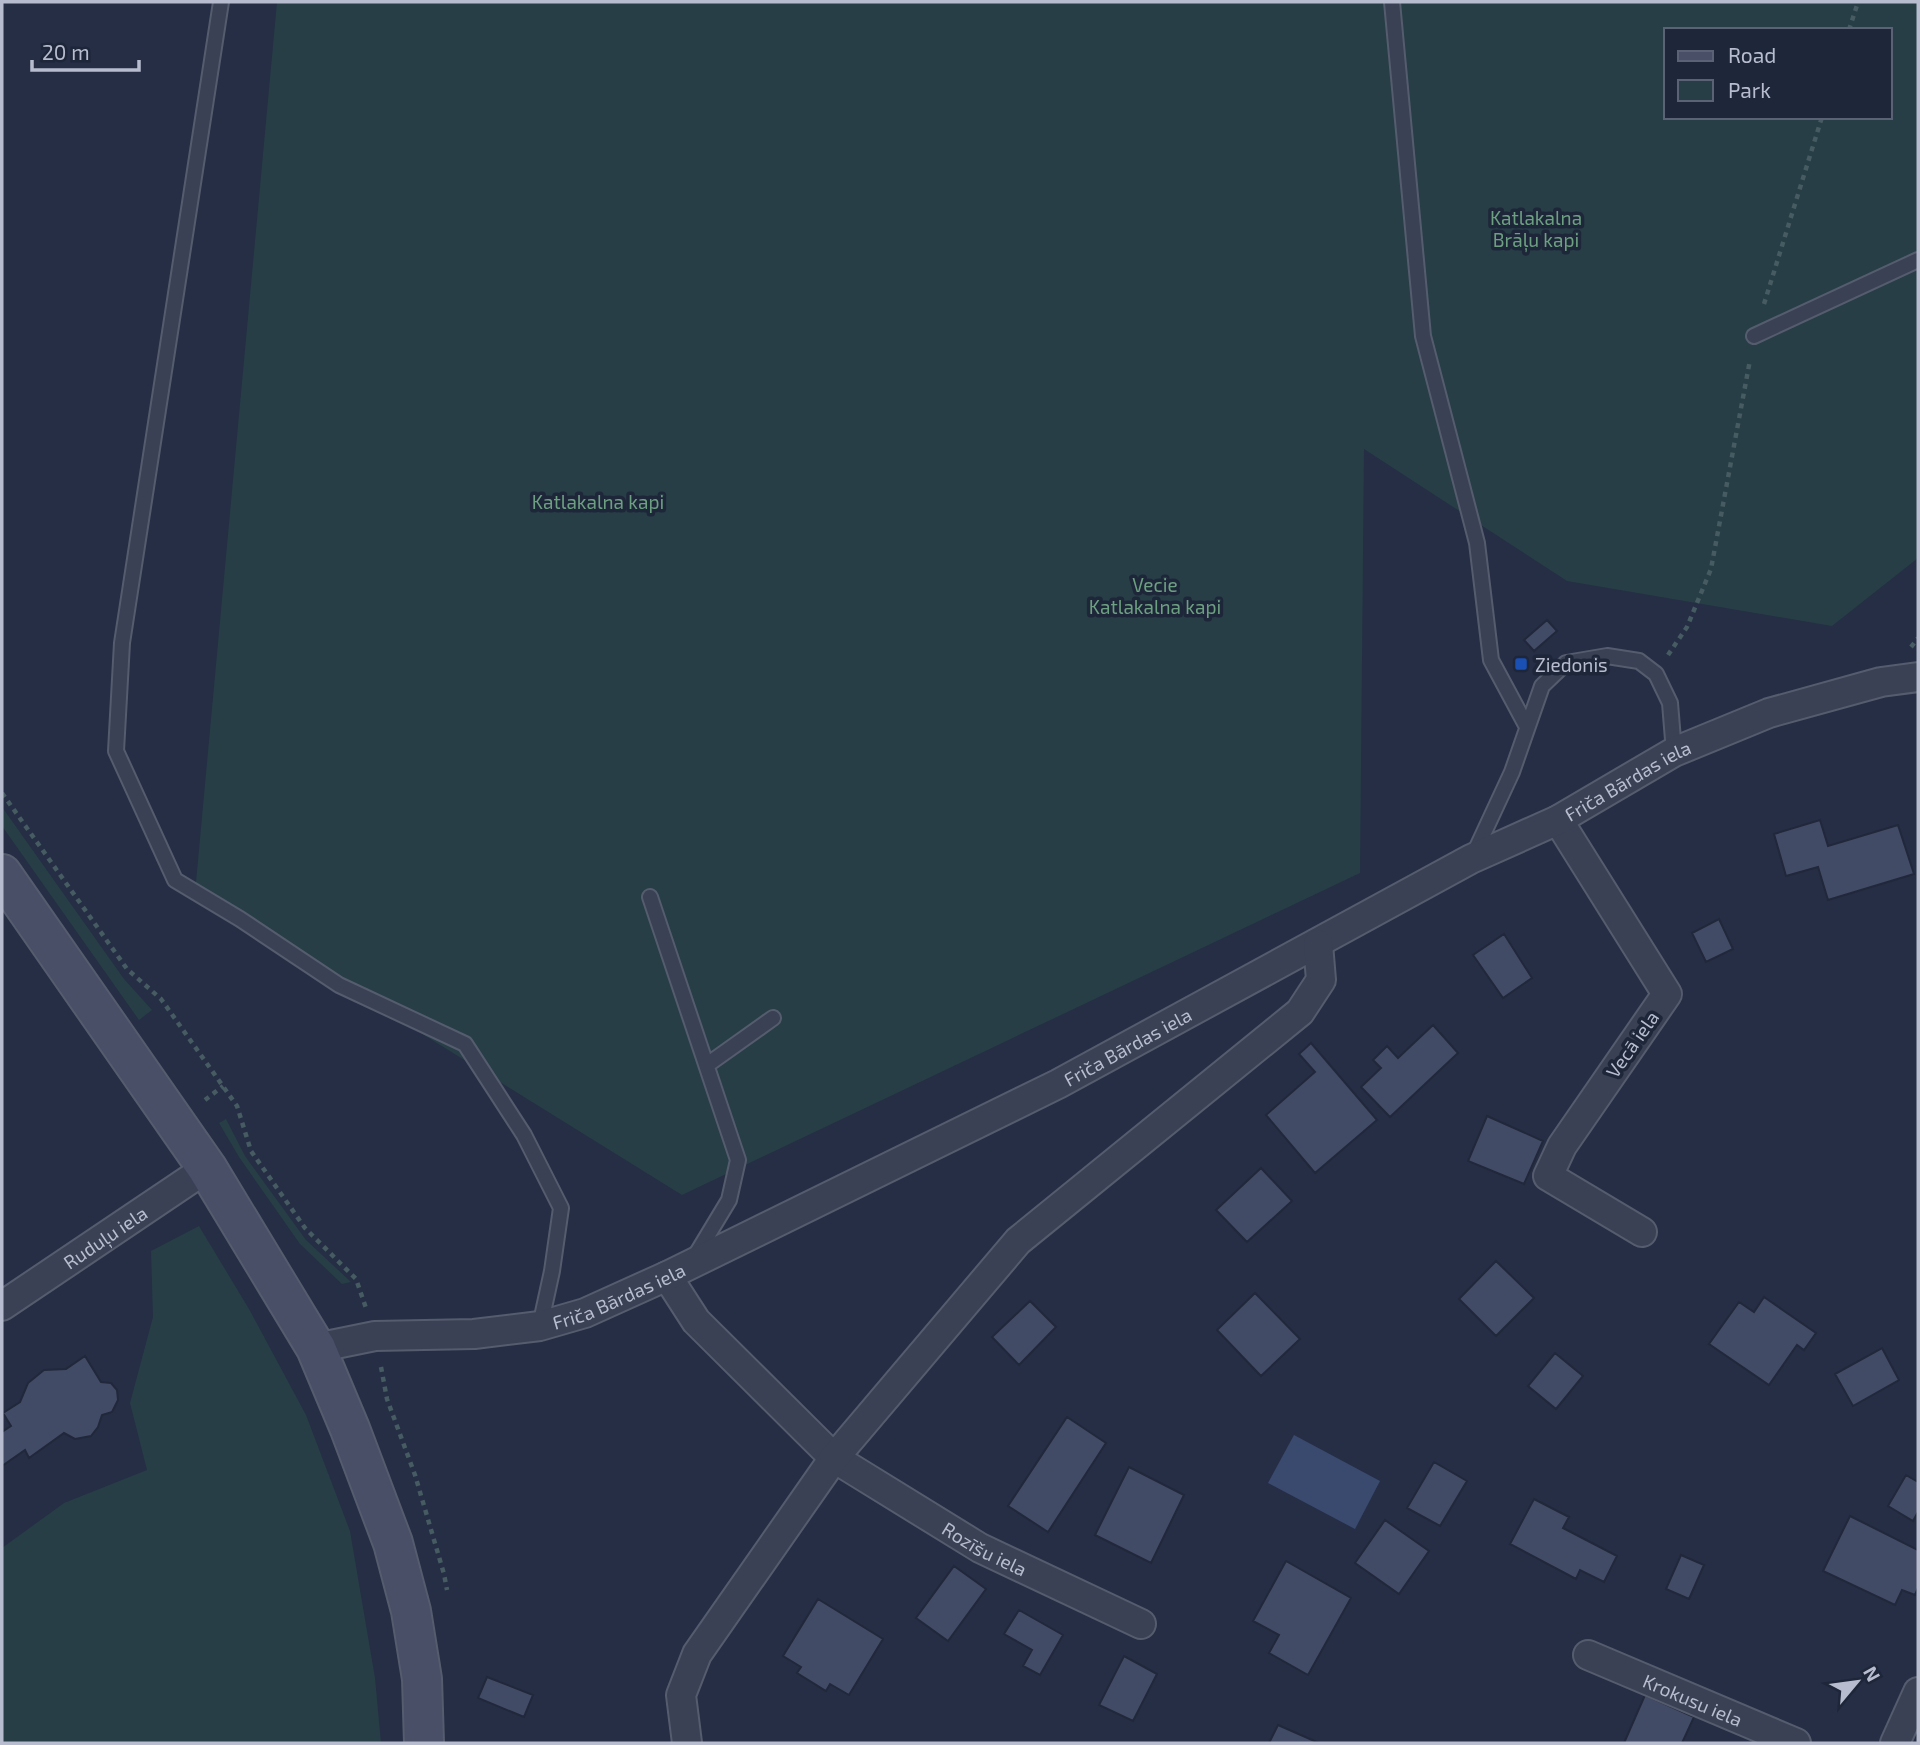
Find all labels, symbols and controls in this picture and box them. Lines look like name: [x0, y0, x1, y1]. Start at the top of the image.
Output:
scale bar: [32, 28, 138, 72]
legend: [1664, 28, 1892, 119]
text: 20 m: [42, 39, 90, 64]
text: Road: [1728, 42, 1776, 67]
text: Park: [1728, 77, 1771, 102]
park label: Katlakalna Brāļu kapi: [1490, 206, 1582, 253]
park label: Katlakalna kapi: [532, 490, 664, 513]
park label: Vecie Katlakalna kapi: [1089, 573, 1221, 618]
place label: Ziedonis: [1535, 653, 1608, 676]
marker: Ziedonis: [1513, 656, 1529, 672]
street label: Friča Bārdas iela: [1560, 735, 1694, 825]
street label: Friča Bārdas iela: [1059, 1002, 1195, 1090]
street label: Vecā iela: [1601, 1006, 1663, 1082]
street label: Ruduļu iela: [59, 1200, 151, 1273]
street label: Friča Bārdas iela: [549, 1257, 689, 1333]
street label: Rozīšu iela: [938, 1516, 1031, 1580]
north arrow: [1822, 1647, 1892, 1717]
text: N: [1859, 1662, 1886, 1685]
street label: Krokusu iela: [1640, 1668, 1746, 1731]

